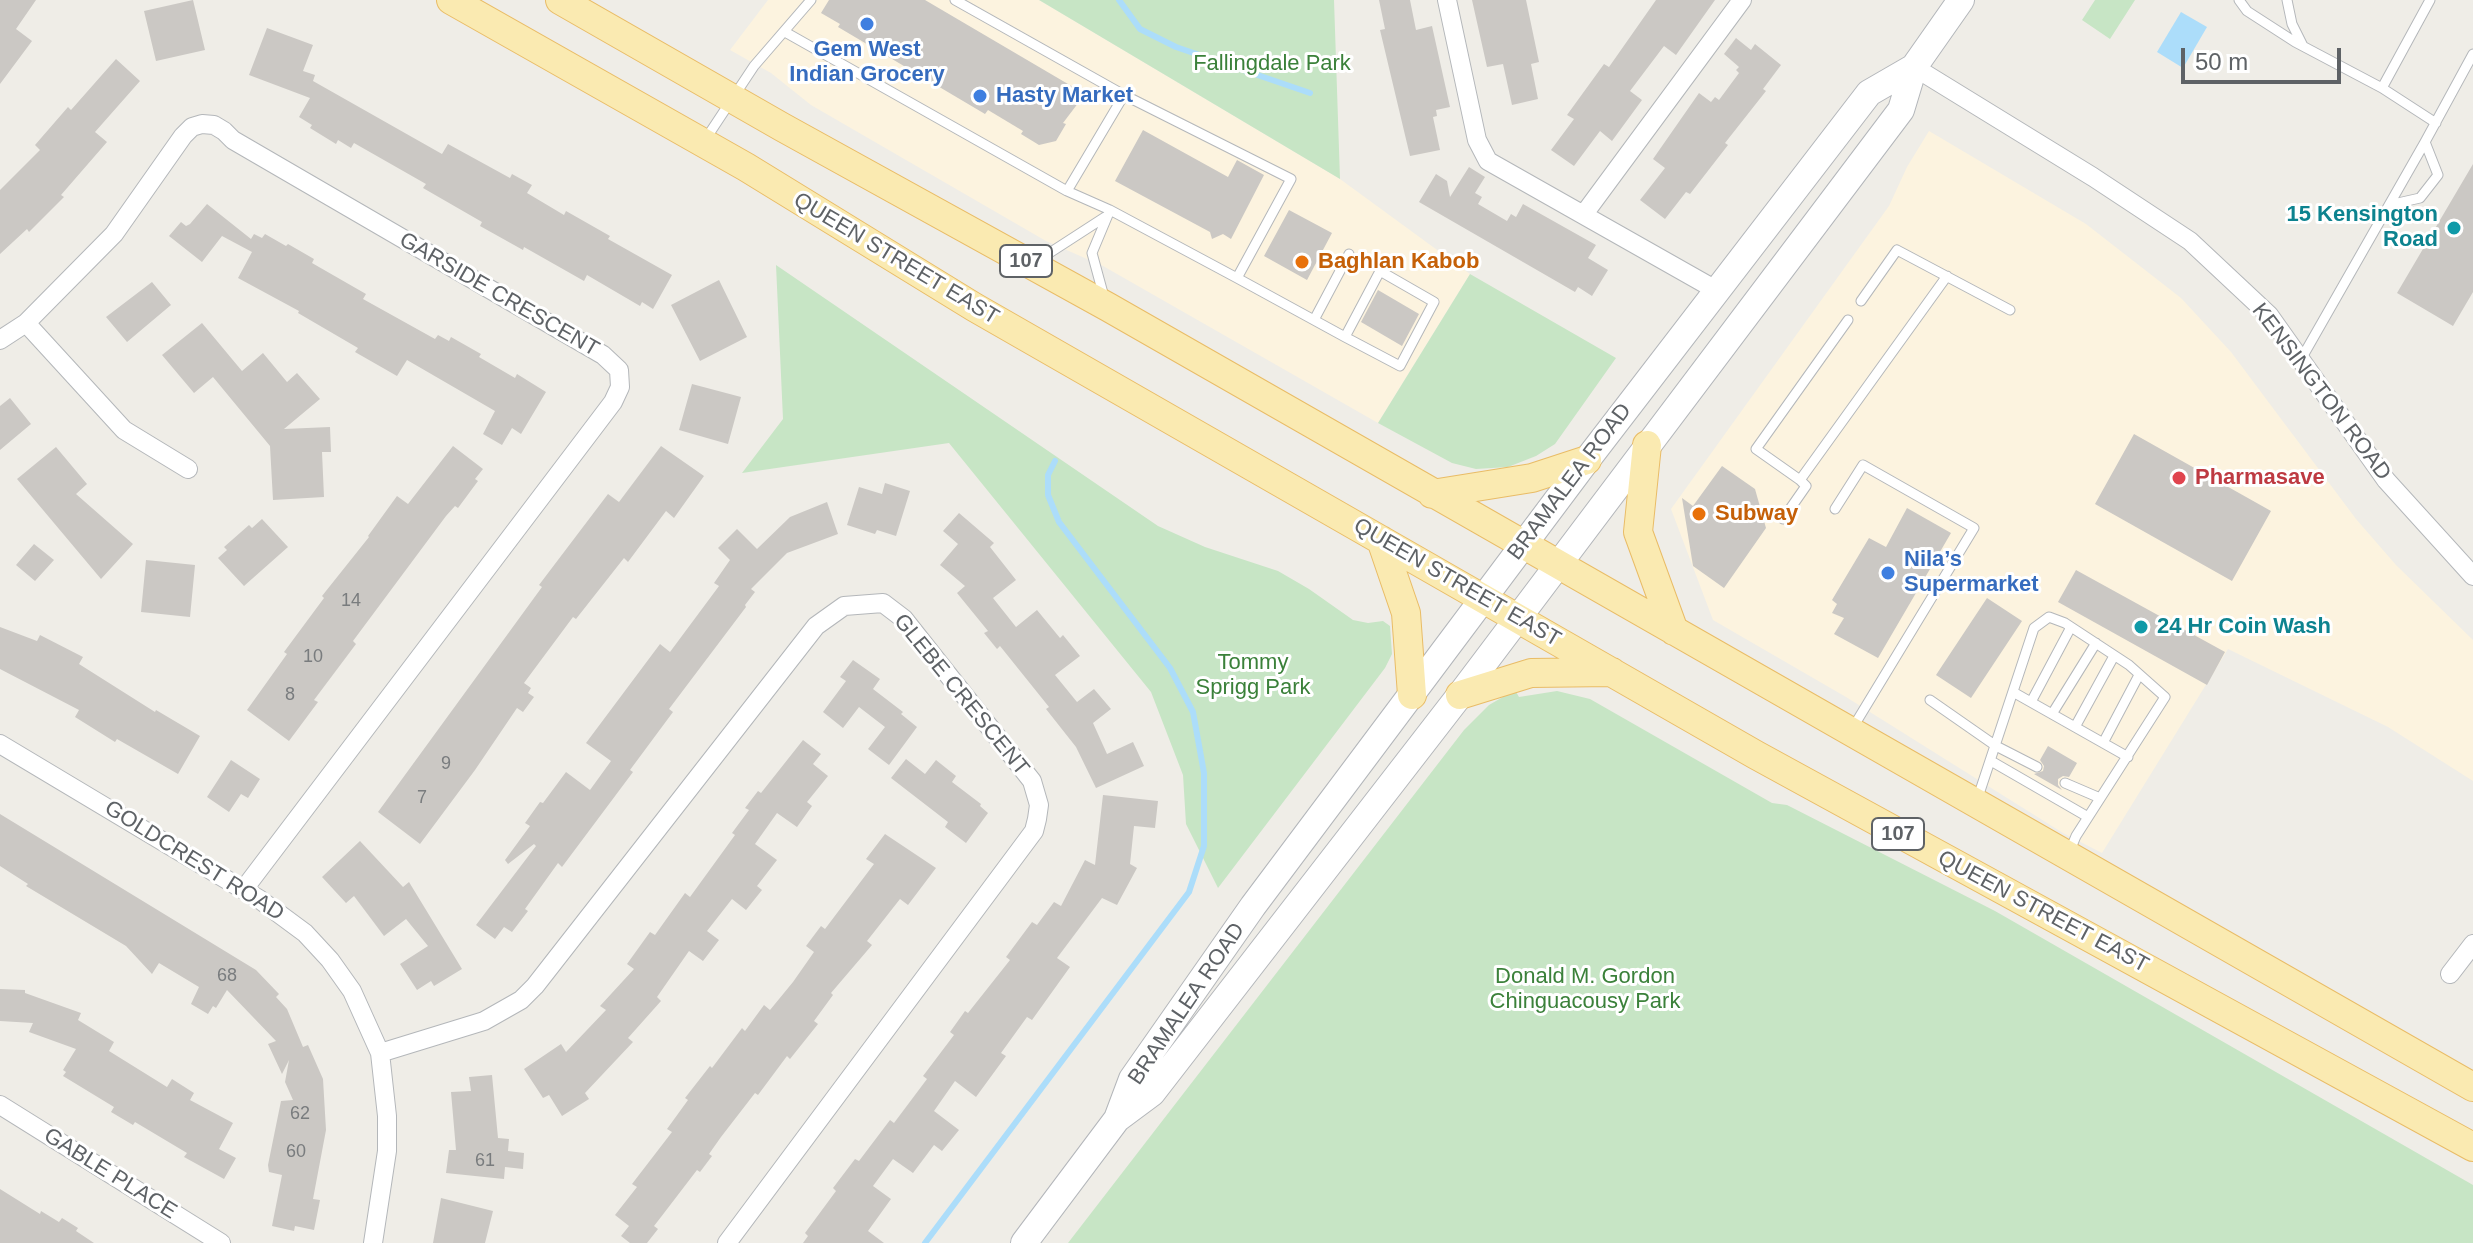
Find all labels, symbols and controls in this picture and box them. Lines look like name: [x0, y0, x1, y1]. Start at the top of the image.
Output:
marker: Gem West Indian Grocery: [858, 15, 876, 33]
scale bar: [2185, 32, 2345, 82]
place label: Gem West Indian Grocery: [789, 37, 945, 88]
text: 50 m: [2195, 48, 2248, 75]
park label: Fallingdale Park: [1193, 51, 1351, 77]
place label: Hasty Market: [996, 83, 1133, 109]
marker: Hasty Market: [971, 87, 989, 105]
street label: QUEEN STREET EAST: [789, 187, 1003, 331]
place label: 15 Kensington Road: [2286, 202, 2438, 254]
marker: 15 Kensington Road: [2445, 219, 2463, 237]
street label: GARSIDE CRESCENT: [394, 227, 604, 363]
road number: 107: [1000, 245, 1052, 277]
place label: Baghlan Kabob: [1318, 249, 1479, 275]
marker: Baghlan Kabob: [1293, 253, 1311, 271]
street label: KENSINGTON ROAD: [2246, 298, 2396, 486]
street label: BRAMALEA ROAD: [1502, 398, 1638, 566]
place label: Pharmasave: [2195, 465, 2325, 491]
marker: Pharmasave: [2170, 469, 2188, 487]
place label: Subway: [1715, 501, 1798, 527]
marker: Subway: [1690, 505, 1708, 523]
street label: QUEEN STREET EAST: [1349, 513, 1565, 653]
place label: Nila’s Supermarket: [1904, 547, 2039, 598]
marker: Nila’s Supermarket: [1879, 564, 1897, 582]
house number: 14: [341, 590, 361, 612]
street label: GLEBE CRESCENT: [888, 609, 1034, 781]
place label: 24 Hr Coin Wash: [2157, 614, 2331, 640]
marker: 24 Hr Coin Wash: [2132, 618, 2150, 636]
house number: 10: [303, 646, 323, 668]
park label: Tommy Sprigg Park: [1196, 650, 1310, 702]
house number: 8: [285, 684, 295, 706]
house number: 9: [441, 753, 451, 775]
house number: 7: [417, 787, 427, 809]
street label: GOLDCREST ROAD: [99, 795, 289, 927]
road number: 107: [1872, 818, 1924, 850]
street label: QUEEN STREET EAST: [1933, 845, 2153, 979]
street label: BRAMALEA ROAD: [1123, 918, 1251, 1090]
park label: Donald M. Gordon Chinguacousy Park: [1490, 964, 1680, 1016]
house number: 68: [217, 965, 237, 987]
house number: 62: [290, 1103, 310, 1125]
street label: GABLE PLACE: [39, 1123, 181, 1225]
house number: 60: [286, 1141, 306, 1163]
house number: 61: [475, 1150, 495, 1172]

